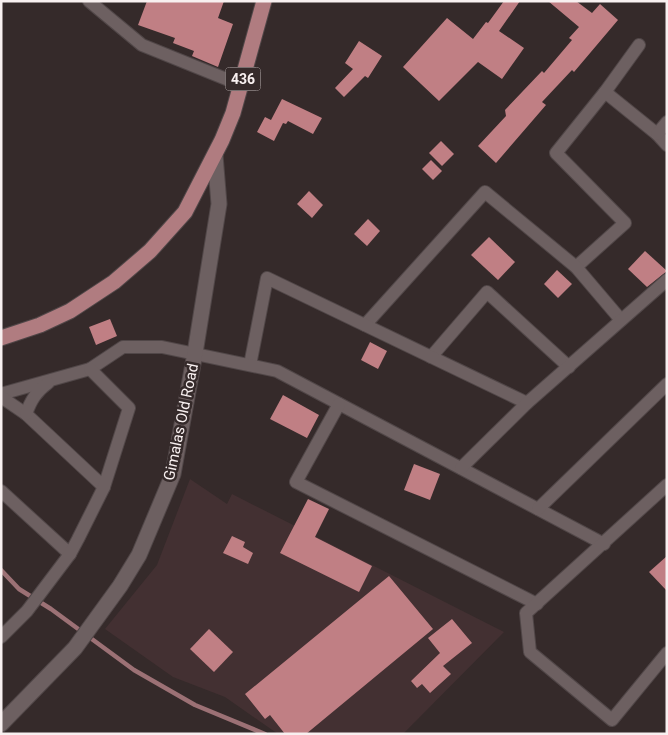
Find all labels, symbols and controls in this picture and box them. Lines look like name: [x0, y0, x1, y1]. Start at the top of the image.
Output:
road number: 436: [226, 68, 260, 90]
street label: Gimalas Old Road: [160, 362, 202, 482]

